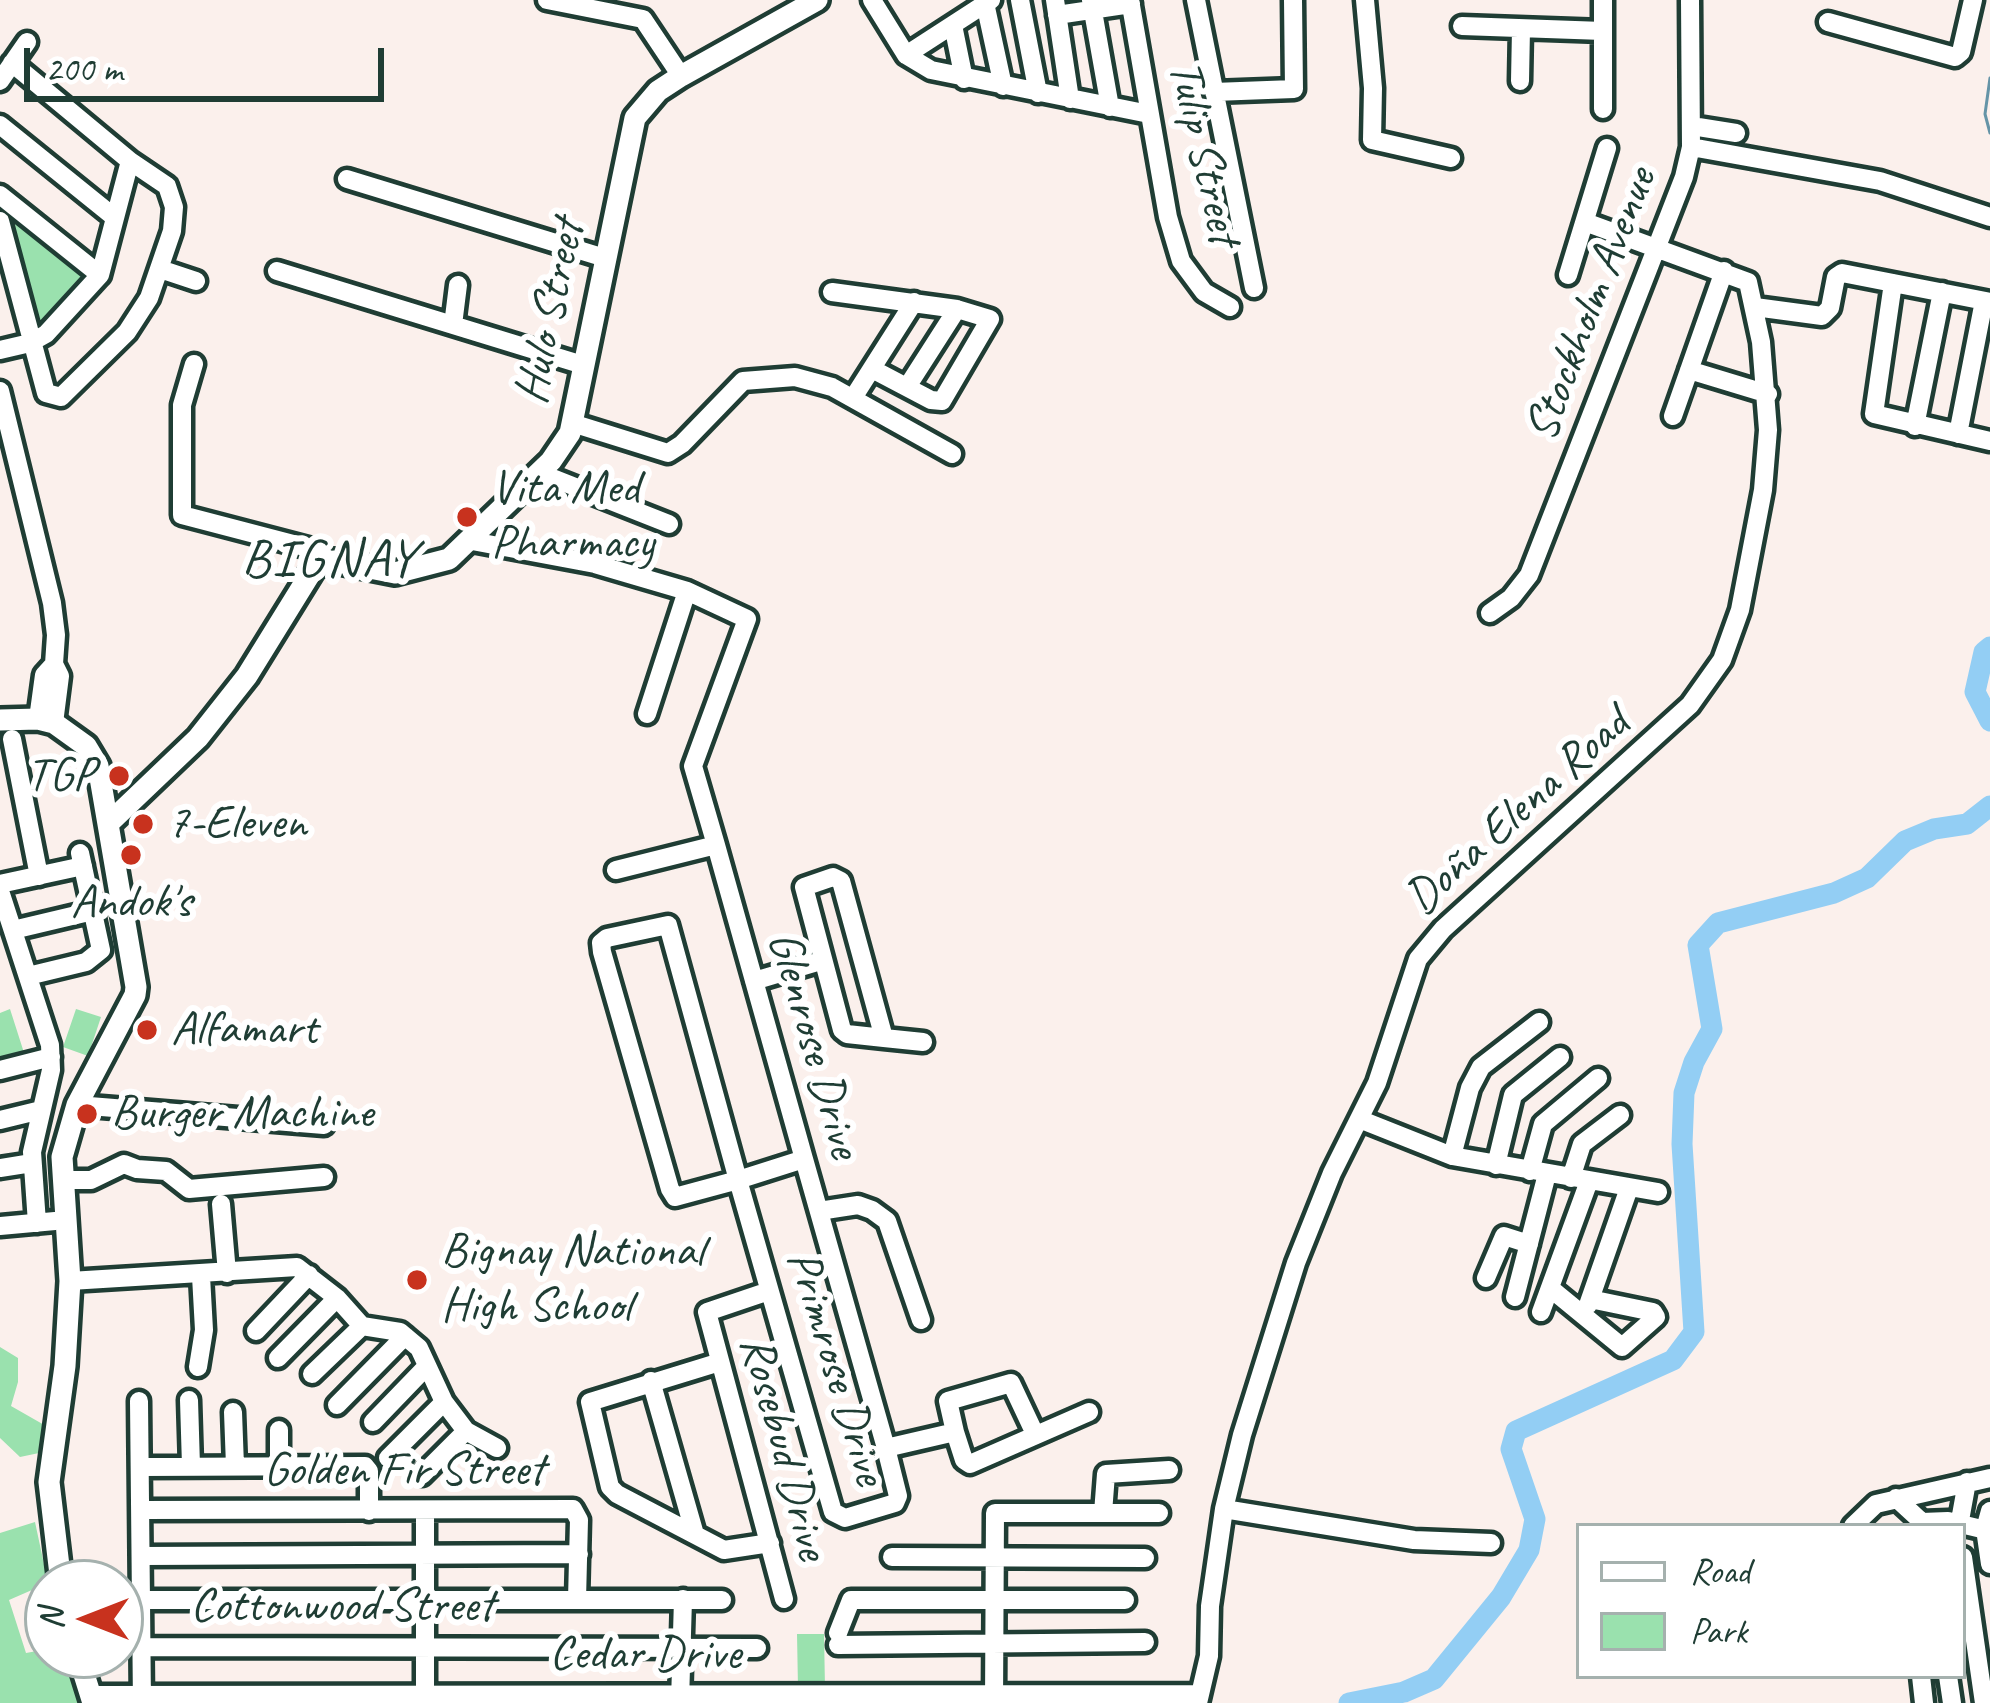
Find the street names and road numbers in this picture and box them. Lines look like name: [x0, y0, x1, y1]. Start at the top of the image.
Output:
street label: Tulip Street: [1154, 55, 1252, 251]
street label: Stockholm Avenue: [1514, 160, 1670, 450]
street label: Hulo Street: [503, 215, 599, 409]
street label: Doña Elena Road: [1394, 696, 1642, 928]
street label: Glenrose Drive: [753, 925, 873, 1165]
street label: Primrose Drive: [772, 1244, 898, 1492]
street label: Rosebud Drive: [725, 1330, 841, 1566]
street label: Golden Fir Street: [264, 1442, 544, 1500]
street label: Cottonwood Street: [190, 1578, 494, 1636]
street label: Cedar Drive: [549, 1626, 741, 1684]

